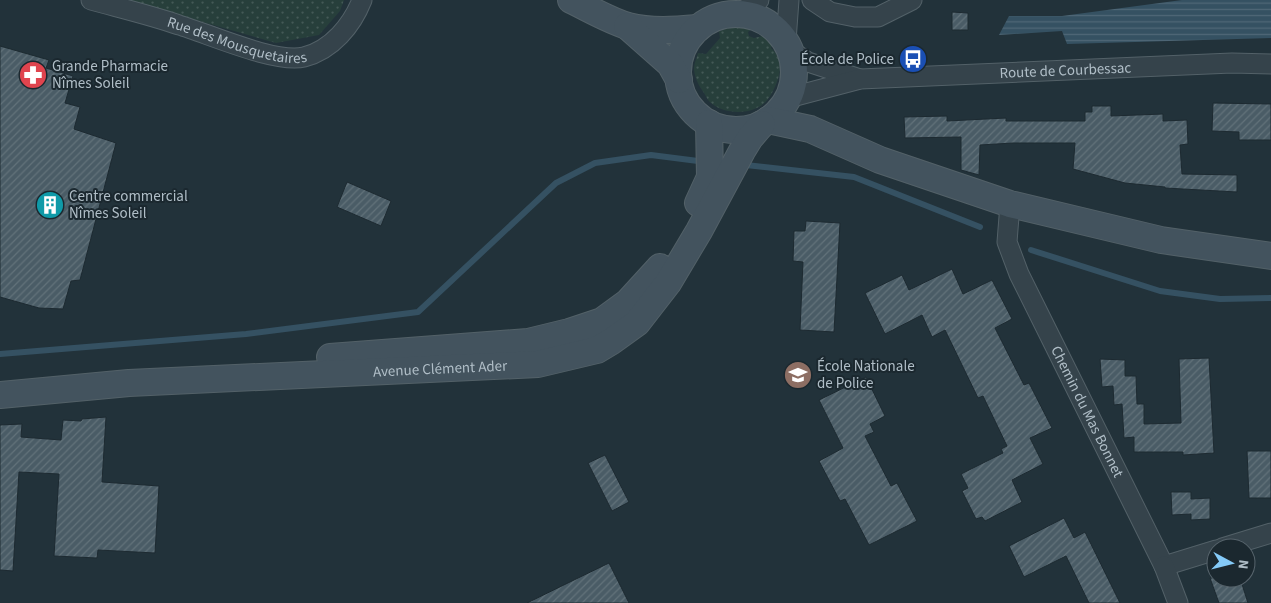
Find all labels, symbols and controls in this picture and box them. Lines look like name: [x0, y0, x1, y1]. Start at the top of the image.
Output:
street label: Rue des Mousquetaires: [164, 12, 309, 69]
bus stop icon: École de Police: [898, 44, 928, 74]
place label: École de Police: [801, 49, 894, 70]
place label: Grande Pharmacie Nîmes Soleil: [52, 56, 168, 94]
street label: Route de Courbessac: [999, 57, 1132, 84]
pharmacy icon: Grande Pharmacie Nîmes Soleil: [18, 60, 48, 90]
place label: Centre commercial Nîmes Soleil: [69, 186, 188, 224]
building icon: Centre commercial Nîmes Soleil: [35, 190, 65, 220]
street label: Chemin du Mas Bonnet: [1045, 342, 1128, 481]
street label: Avenue Clément Ader: [372, 355, 509, 383]
place label: École Nationale de Police: [817, 356, 915, 394]
school or university icon: École Nationale de Police: [783, 360, 813, 390]
north arrow: [1206, 538, 1256, 588]
text: N: [1232, 559, 1253, 570]

